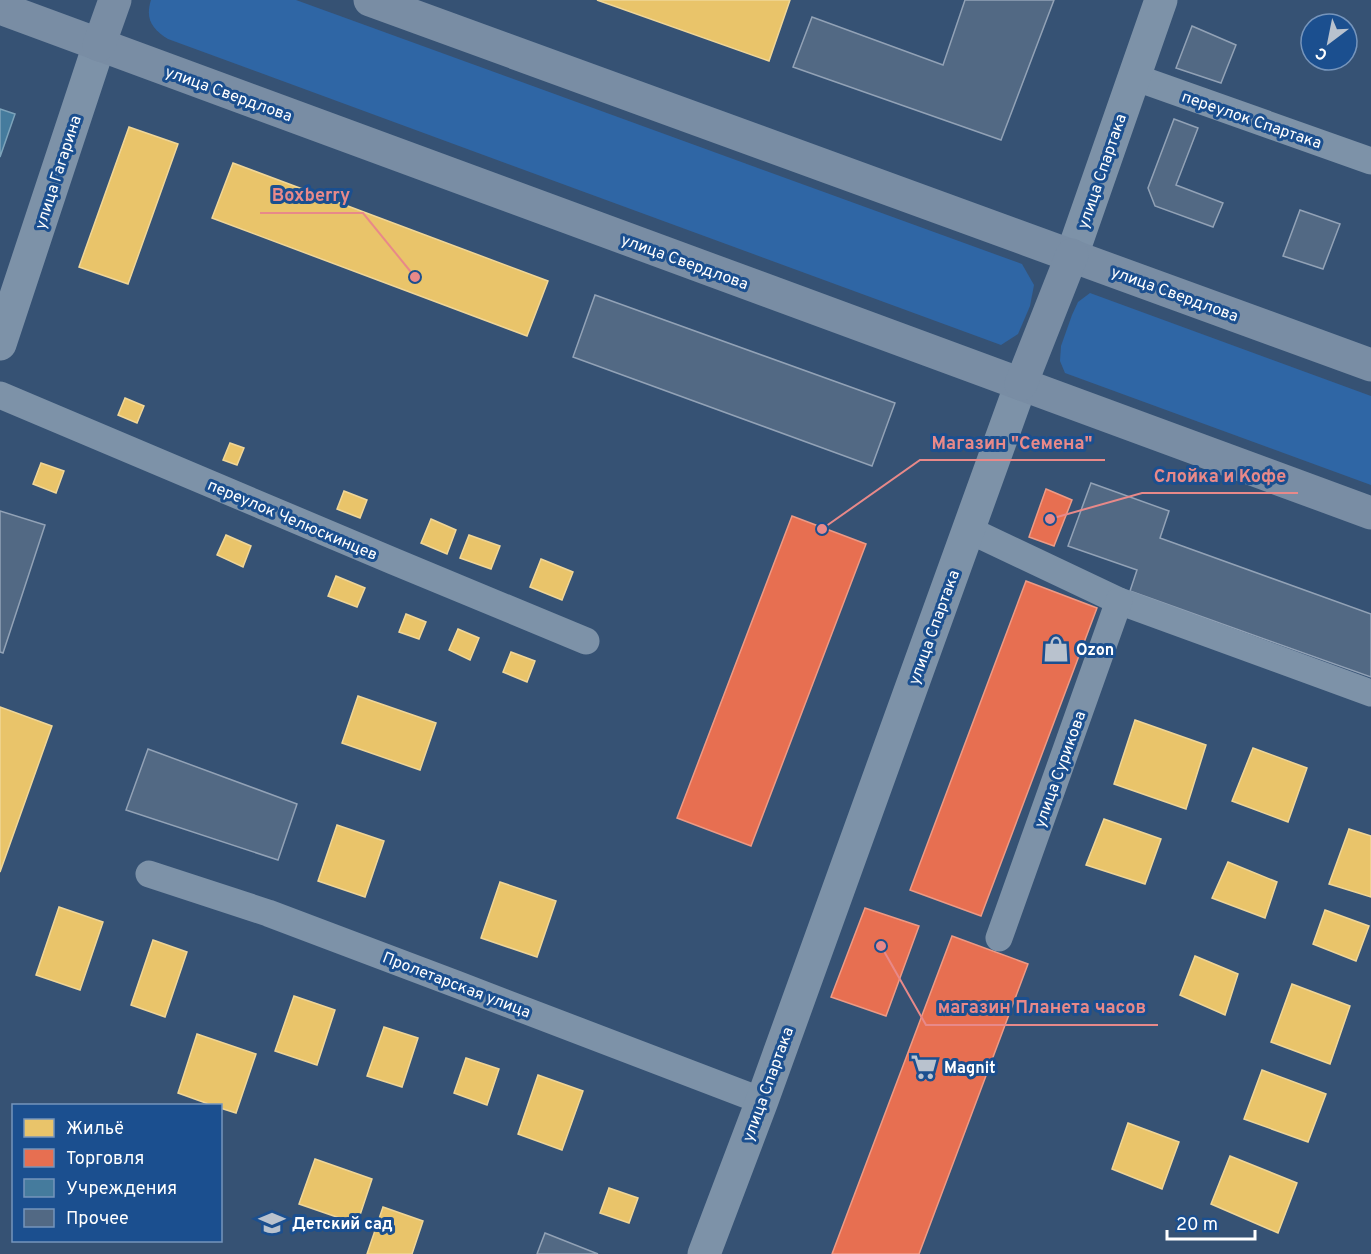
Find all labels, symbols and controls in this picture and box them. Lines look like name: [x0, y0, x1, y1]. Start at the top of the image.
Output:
north arrow: [1299, 12, 1359, 72]
text: С: [1312, 42, 1332, 64]
street label: улица Свердлова: [162, 63, 295, 127]
street label: переулок Спартака: [1179, 88, 1324, 154]
street label: улица Спартака: [1074, 111, 1132, 232]
street label: улица Гагарина: [31, 113, 87, 232]
callout: Boxberry: [260, 177, 363, 213]
text: Boxberry: [272, 185, 350, 208]
street label: улица Свердлова: [618, 231, 751, 295]
street label: улица Свердлова: [1108, 263, 1241, 327]
callout: Магазин "Семена": [920, 424, 1105, 460]
text: Магазин "Семена": [931, 433, 1093, 456]
callout: Слойка и Кофе: [1142, 457, 1298, 493]
text: Слойка и Кофе: [1154, 466, 1286, 489]
street label: переулок Челюскинцев: [204, 476, 380, 566]
street label: улица Спартака: [905, 568, 965, 688]
shop icon: Ozon: [1041, 634, 1071, 664]
place label: Ozon: [1076, 641, 1114, 661]
street label: улица Сурикова: [1031, 709, 1091, 831]
street label: Пролетарская улица: [379, 948, 533, 1023]
callout: магазин Планета часов: [926, 989, 1158, 1025]
text: магазин Планета часов: [938, 997, 1146, 1020]
street label: улица Спартака: [739, 1025, 799, 1145]
supermarket icon: Magnit: [909, 1052, 939, 1082]
place label: Magnit: [944, 1059, 996, 1079]
legend: [12, 1104, 222, 1242]
text: Жильё: [66, 1118, 124, 1141]
text: Торговля: [66, 1148, 144, 1171]
text: Учреждения: [66, 1178, 177, 1201]
scale bar: [1167, 1203, 1256, 1241]
text: Прочее: [66, 1208, 129, 1231]
school or university icon: Детский сад: [257, 1208, 287, 1238]
text: 20 m: [1176, 1214, 1218, 1237]
place label: Детский сад: [292, 1215, 393, 1235]

